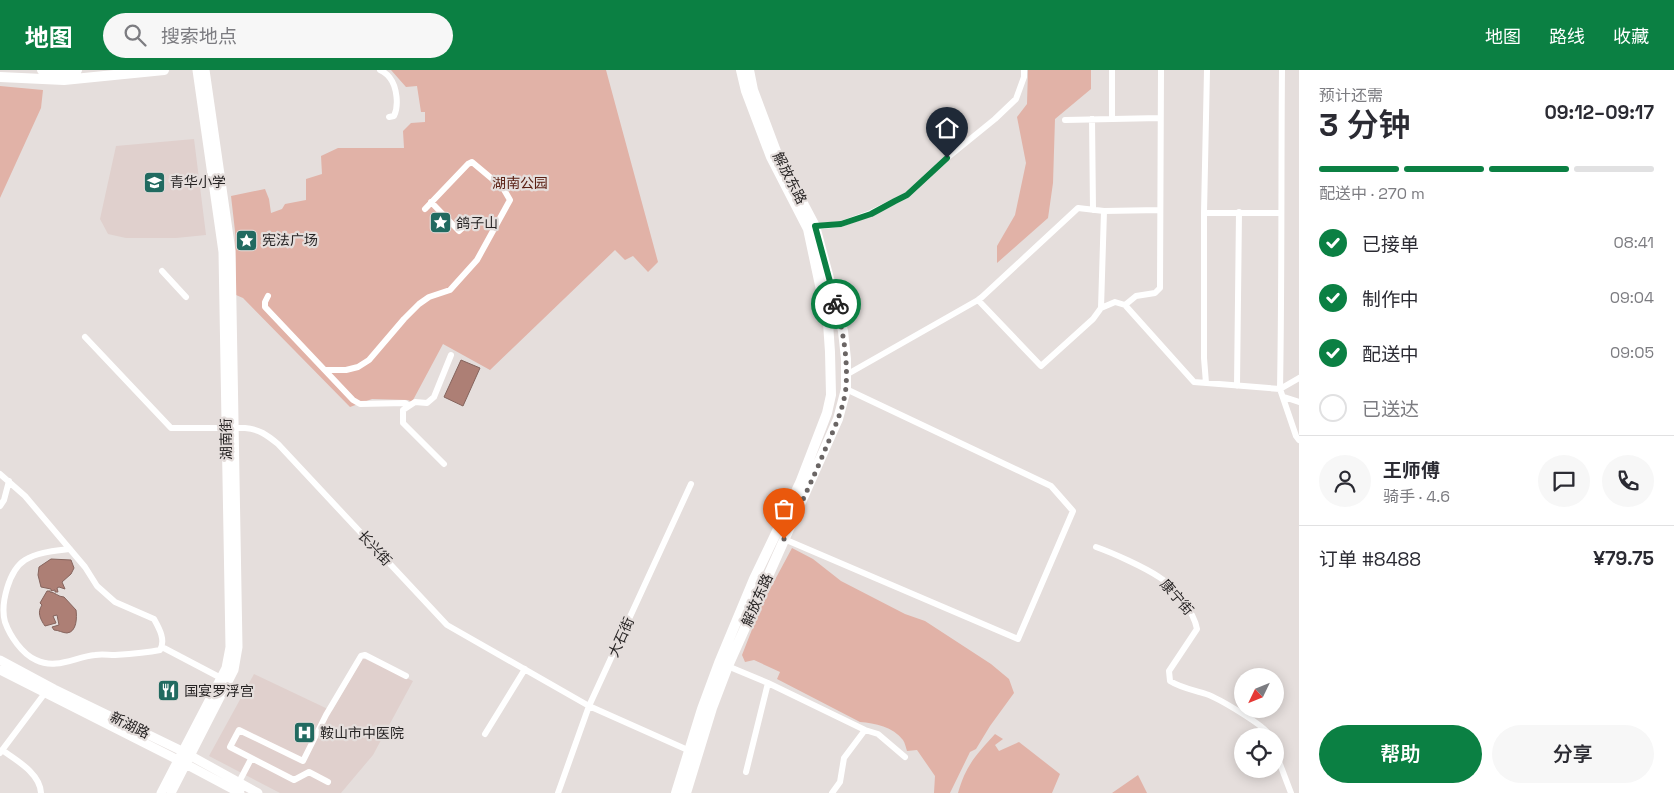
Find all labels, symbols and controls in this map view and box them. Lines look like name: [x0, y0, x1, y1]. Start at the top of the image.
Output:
search box: [103, 13, 453, 58]
icon: search: [121, 21, 149, 49]
text: 地图: [25, 22, 73, 53]
text: 搜索地点: [161, 24, 237, 49]
text: 地图: [1485, 25, 1521, 48]
text: 路线: [1549, 25, 1585, 48]
text: 收藏: [1613, 25, 1649, 48]
text: 预计还需: [1319, 85, 1383, 106]
text: 09:12–09:17: [1544, 100, 1654, 125]
text: 3 分钟: [1319, 105, 1411, 145]
pin: [926, 107, 968, 158]
icon: home: [933, 114, 961, 142]
street label: 解放东路: [769, 149, 811, 207]
school or university icon: 青华小学: [142, 170, 166, 194]
place label: 青华小学: [170, 173, 226, 191]
park label: 湖南公园: [492, 174, 548, 192]
text: 配送中 · 270 m: [1319, 183, 1425, 204]
place icon: 鸽子山: [428, 211, 452, 235]
place label: 鸽子山: [456, 214, 498, 232]
place icon: 宪法广场: [234, 228, 258, 252]
icon: check: [1319, 229, 1347, 257]
place label: 宪法广场: [262, 231, 318, 249]
text: 已接单: [1362, 232, 1419, 257]
text: 08:41: [1613, 232, 1654, 253]
courier: [811, 279, 861, 329]
icon: check: [1319, 284, 1347, 312]
text: 制作中: [1362, 287, 1419, 312]
text: 09:04: [1610, 287, 1654, 308]
icon: bike: [822, 290, 850, 318]
icon: check: [1319, 339, 1347, 367]
text: 配送中: [1362, 342, 1419, 367]
text: 09:05: [1610, 342, 1654, 363]
text: 已送达: [1362, 397, 1419, 422]
street label: 湖南街: [217, 418, 235, 460]
button: person: [1319, 455, 1371, 507]
button: chat: [1538, 455, 1590, 507]
button: phone: [1602, 455, 1654, 507]
text: 王师傅: [1383, 458, 1440, 483]
text: 骑手 · 4.6: [1383, 486, 1450, 507]
pin: [763, 488, 805, 539]
icon: bag: [770, 495, 798, 523]
street label: 长兴街: [354, 527, 396, 569]
text: ¥79.75: [1593, 546, 1654, 571]
text: 订单 #8488: [1319, 547, 1421, 572]
street label: 解放东路: [737, 571, 777, 629]
street label: 康宁街: [1156, 575, 1198, 619]
street label: 大石街: [604, 614, 638, 660]
north arrow: [1234, 668, 1284, 718]
map controls: [1234, 668, 1284, 778]
restaurant icon: 国宴罗浮宫: [156, 679, 180, 703]
place label: 国宴罗浮宫: [184, 682, 254, 700]
street label: 新湖路: [107, 708, 153, 742]
hospital icon: 鞍山市中医院: [292, 721, 316, 745]
place label: 鞍山市中医院: [320, 724, 404, 742]
button: 帮助: [1319, 725, 1482, 783]
button: 分享: [1492, 725, 1654, 783]
button: locate: [1234, 728, 1284, 778]

